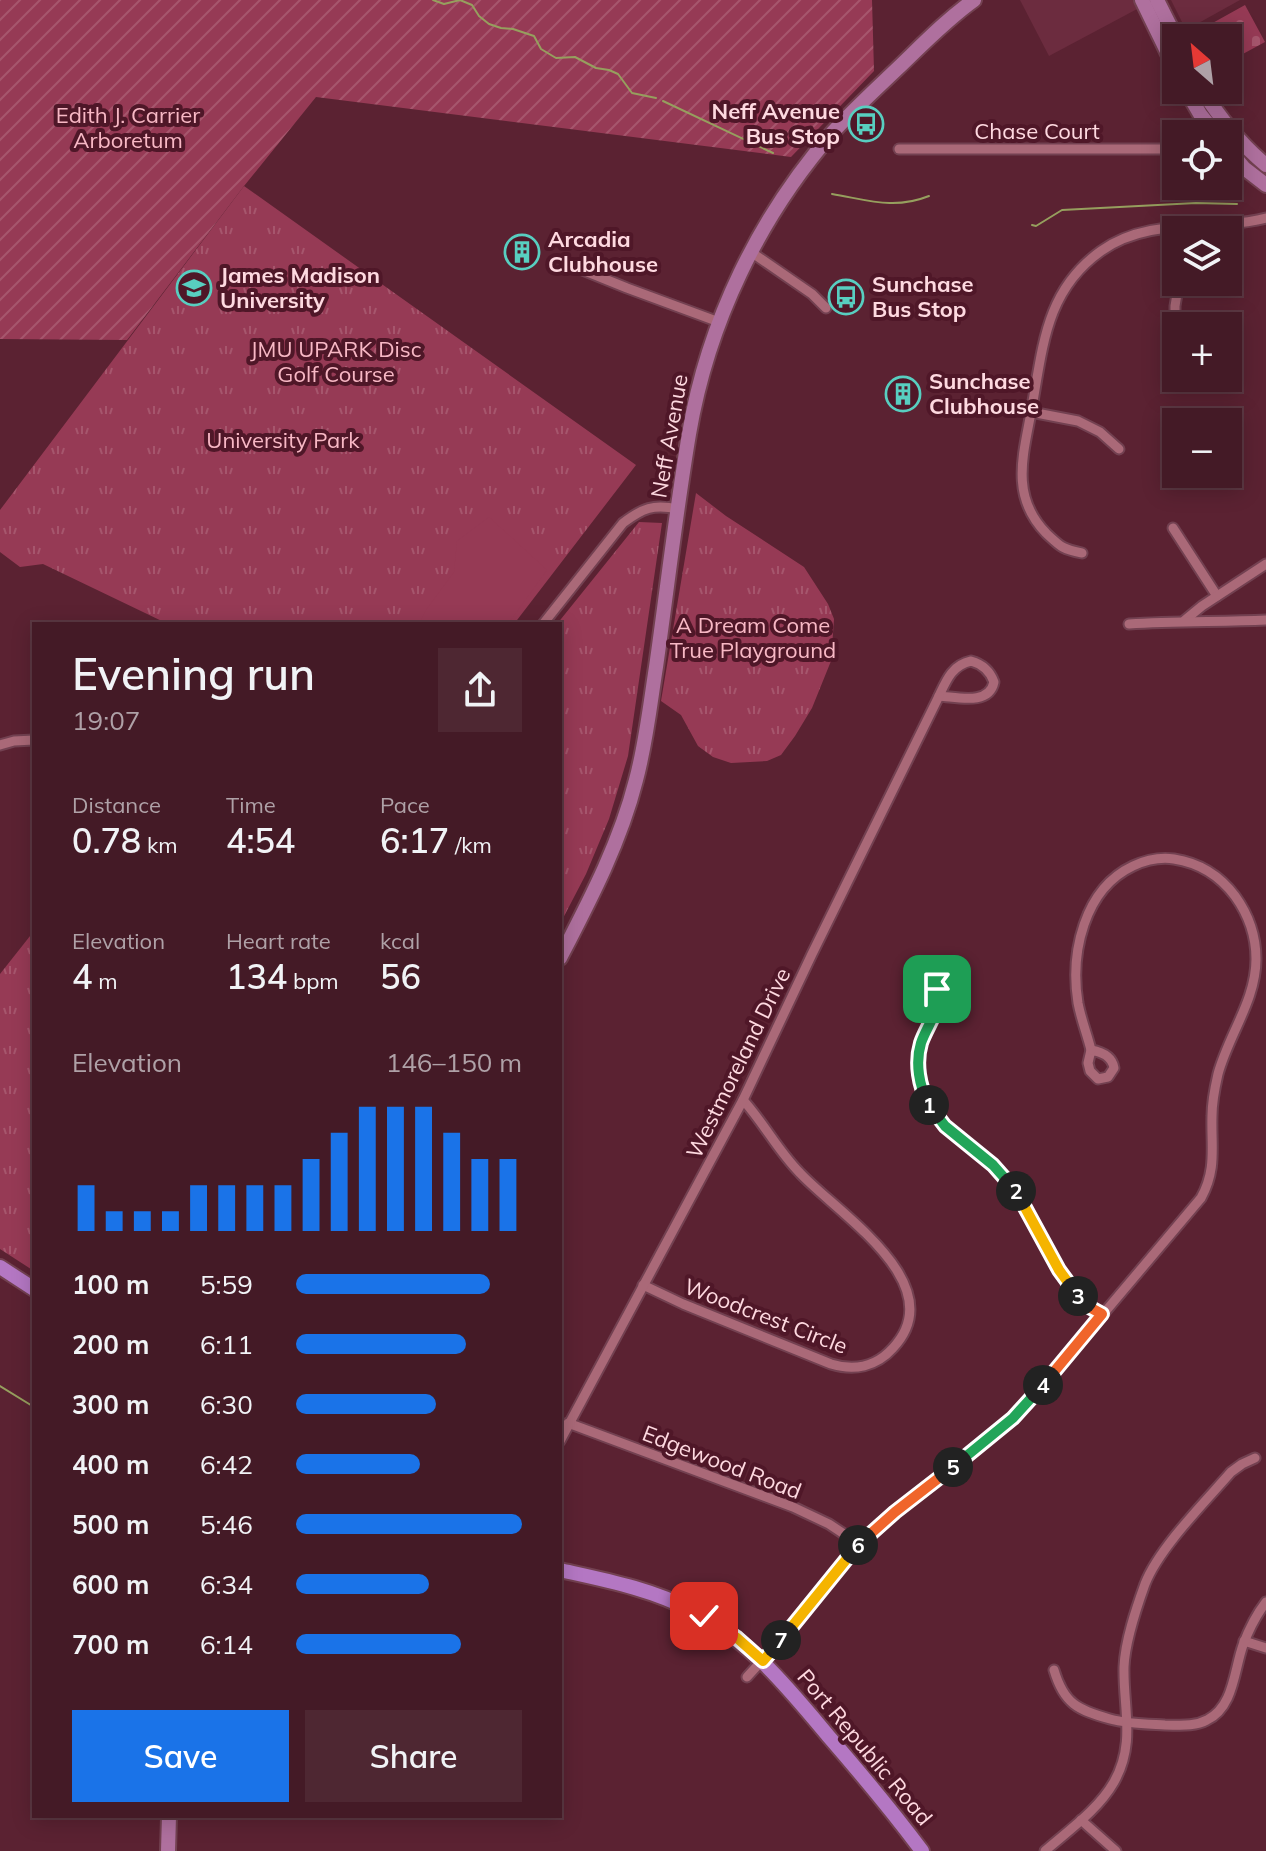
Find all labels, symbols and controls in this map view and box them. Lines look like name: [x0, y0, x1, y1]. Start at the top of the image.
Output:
north arrow: [1162, 24, 1242, 104]
map controls: [1162, 24, 1242, 488]
place label: Neff Avenue Bus Stop: [712, 97, 840, 150]
park label: Edith J. Carrier Arboretum: [56, 101, 200, 154]
bus stop icon: Neff Avenue Bus Stop: [847, 105, 885, 143]
street label: Chase Court: [974, 117, 1100, 145]
button: locate: [1162, 120, 1242, 200]
button: layers: [1162, 216, 1242, 296]
place label: Arcadia Clubhouse: [548, 225, 658, 278]
building icon: Arcadia Clubhouse: [503, 233, 541, 271]
place label: James Madison University: [220, 261, 380, 314]
school or university icon: James Madison University: [175, 269, 213, 307]
place label: Sunchase Bus Stop: [872, 270, 974, 323]
bus stop icon: Sunchase Bus Stop: [827, 278, 865, 316]
button: +: [1162, 312, 1242, 392]
park label: JMU UPARK Disc Golf Course: [250, 335, 422, 388]
place label: Sunchase Clubhouse: [929, 367, 1039, 420]
street label: Neff Avenue: [644, 372, 694, 500]
building icon: Sunchase Clubhouse: [884, 375, 922, 413]
button: −: [1162, 408, 1242, 488]
park label: University Park: [206, 426, 360, 454]
park label: A Dream Come True Playground: [670, 611, 836, 664]
text: Evening run: [72, 646, 315, 701]
button: share: [438, 648, 522, 732]
text: 19:07: [72, 704, 140, 737]
text: Distance: [72, 791, 161, 819]
text: Time: [226, 791, 276, 819]
text: Pace: [380, 791, 430, 819]
text: 0.78: [72, 819, 141, 862]
text: 4:54: [226, 819, 295, 862]
text: 6:17: [380, 819, 449, 862]
text: km: [141, 831, 178, 859]
text: /km: [449, 831, 492, 859]
text: Elevation: [72, 927, 165, 955]
text: Heart rate: [226, 927, 331, 955]
text: kcal: [380, 927, 420, 955]
text: 4: [72, 955, 92, 998]
text: 134: [226, 955, 287, 998]
text: 56: [380, 955, 421, 998]
pin: [903, 955, 971, 1023]
street label: Westmoreland Drive: [680, 963, 796, 1163]
text: m: [92, 967, 117, 995]
text: bpm: [287, 967, 339, 995]
icon: arrive: [915, 967, 959, 1011]
text: Elevation: [72, 1046, 182, 1079]
text: 146–150 m: [386, 1046, 522, 1079]
pin: 1: [909, 1085, 949, 1125]
text: 1: [922, 1091, 936, 1119]
pin: 2: [996, 1171, 1036, 1211]
text: 2: [1009, 1177, 1023, 1205]
text: 100 m: [72, 1268, 149, 1301]
text: 5:59: [200, 1268, 253, 1301]
street label: Woodcrest Circle: [680, 1272, 852, 1360]
pin: 3: [1058, 1276, 1098, 1316]
text: 3: [1071, 1282, 1085, 1310]
text: 200 m: [72, 1328, 149, 1361]
text: 6:11: [200, 1328, 253, 1361]
pin: 4: [1023, 1365, 1063, 1405]
text: 4: [1036, 1371, 1050, 1399]
text: 300 m: [72, 1388, 149, 1421]
text: 6:30: [200, 1388, 253, 1421]
street label: Edgewood Road: [639, 1419, 805, 1505]
pin: 5: [933, 1447, 973, 1487]
text: 400 m: [72, 1448, 149, 1481]
text: 6:42: [200, 1448, 253, 1481]
text: 5: [946, 1453, 960, 1481]
text: 500 m: [72, 1508, 149, 1541]
text: 5:46: [200, 1508, 253, 1541]
pin: 6: [838, 1525, 878, 1565]
text: 6: [851, 1531, 865, 1559]
text: 600 m: [72, 1568, 149, 1601]
text: 6:34: [200, 1568, 253, 1601]
pin: [670, 1582, 738, 1650]
icon: check: [682, 1594, 726, 1638]
pin: 7: [761, 1620, 801, 1660]
text: 7: [774, 1626, 788, 1654]
text: 700 m: [72, 1628, 149, 1661]
text: 6:14: [200, 1628, 253, 1661]
street label: Port Republic Road: [791, 1663, 939, 1831]
button: Save: [72, 1710, 289, 1802]
button: Share: [305, 1710, 522, 1802]

